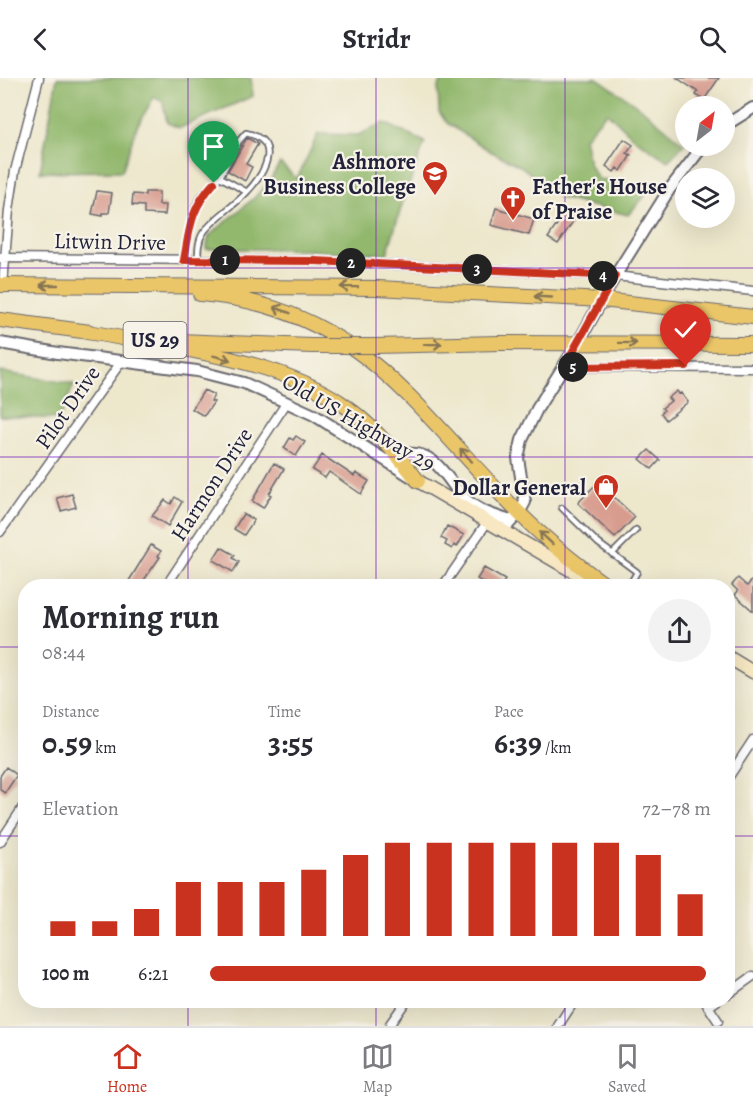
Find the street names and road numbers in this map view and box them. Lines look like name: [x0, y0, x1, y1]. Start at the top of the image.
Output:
street label: Litwin Drive: [54, 226, 166, 258]
road number: US 29: [124, 322, 186, 358]
street label: Pilot Drive: [28, 360, 107, 455]
street label: Old US Highway 29: [276, 367, 441, 479]
street label: Harmon Drive: [164, 422, 260, 547]

